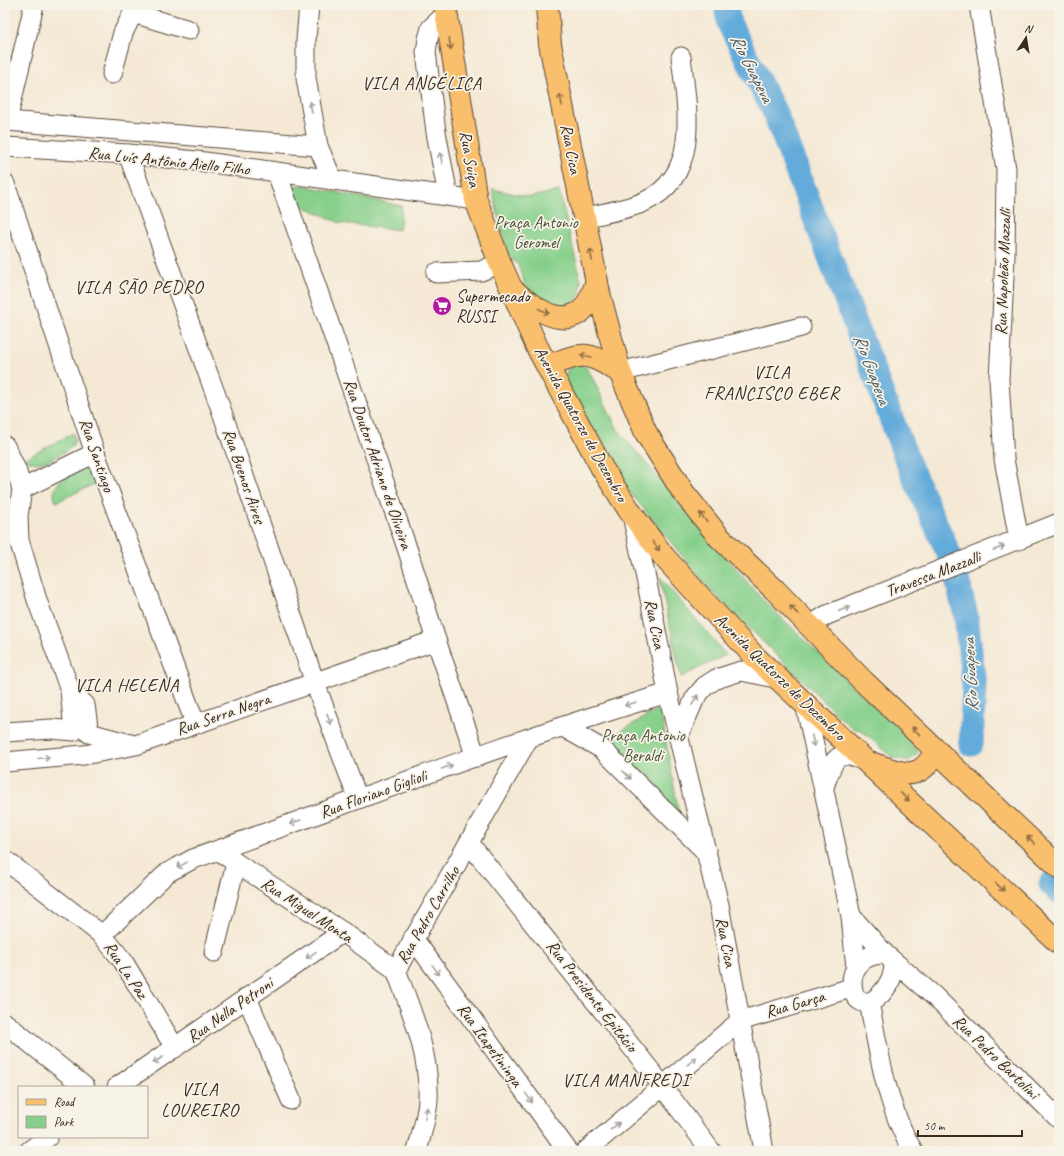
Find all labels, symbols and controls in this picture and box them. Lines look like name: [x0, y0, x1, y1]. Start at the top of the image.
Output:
north arrow: [1006, 18, 1046, 58]
text: N: [1023, 21, 1035, 36]
water label: Rio Guapeva: [726, 30, 780, 108]
one-way arrow: [446, 37, 454, 50]
district label: VILA ANGÉLICA: [362, 72, 482, 94]
one-way arrow: [557, 94, 565, 107]
one-way arrow: [307, 101, 315, 114]
street label: Rua Cica: [556, 122, 586, 177]
street label: Rua Suiça: [455, 129, 486, 190]
street label: Rua Luís Antônio Aiello Filho: [87, 142, 252, 180]
one-way arrow: [437, 152, 445, 165]
street label: Rua Napoleão Mazzalli: [990, 207, 1016, 336]
park label: Praça Antonio Geromel: [494, 212, 579, 253]
one-way arrow: [587, 249, 595, 262]
district label: VILA SÃO PEDRO: [75, 276, 204, 298]
place label: Supermecado RUSSI: [456, 286, 531, 327]
supermarket icon: Supermecado RUSSI: [431, 295, 453, 317]
one-way arrow: [537, 308, 549, 316]
water label: Rio Guapeva: [849, 331, 896, 410]
street label: Avenida Quatorze de Dezembro: [530, 343, 633, 507]
one-way arrow: [579, 352, 592, 360]
district label: VILA FRANCISCO EBER: [704, 361, 841, 404]
street label: Rua Doutor Adriano de Oliveira: [339, 376, 418, 553]
street label: Rua Santiago: [75, 415, 120, 495]
street label: Rua Buenos Aires: [218, 426, 271, 528]
one-way arrow: [699, 512, 708, 523]
one-way arrow: [652, 541, 661, 552]
one-way arrow: [993, 543, 1005, 551]
street label: Travessa Mazzalli: [883, 545, 986, 602]
street label: Rua Cica: [640, 597, 670, 652]
one-way arrow: [789, 605, 799, 615]
one-way arrow: [837, 605, 849, 612]
street label: Avenida Quatorze de Dezembro: [710, 609, 851, 746]
water label: Rio Guapeva: [957, 635, 983, 712]
district label: VILA HELENA: [75, 674, 179, 696]
street label: Rua Serra Negra: [173, 688, 275, 740]
one-way arrow: [691, 694, 699, 706]
one-way arrow: [624, 701, 637, 708]
one-way arrow: [325, 713, 333, 725]
park label: Praça Antonio Beraldi: [601, 725, 686, 766]
one-way arrow: [911, 726, 921, 736]
one-way arrow: [810, 734, 818, 747]
one-way arrow: [37, 755, 50, 762]
one-way arrow: [441, 763, 454, 770]
street label: Rua Floriano Giglioli: [317, 764, 431, 823]
one-way arrow: [622, 770, 632, 779]
one-way arrow: [900, 792, 910, 802]
one-way arrow: [289, 819, 302, 826]
one-way arrow: [1026, 835, 1036, 845]
one-way arrow: [176, 862, 188, 869]
street label: Rua Pedro Carrilho: [392, 862, 465, 967]
street label: Rua Miguel Monta: [257, 873, 358, 948]
one-way arrow: [995, 882, 1005, 891]
street label: Rua Cica: [711, 915, 741, 970]
street label: Rua Presidente Epitácio: [542, 936, 643, 1058]
street label: Rua La Paz: [99, 937, 154, 1004]
one-way arrow: [305, 951, 317, 959]
one-way arrow: [432, 964, 440, 975]
street label: Rua Nella Petroni: [183, 972, 279, 1047]
street label: Rua Garça: [763, 985, 829, 1022]
street label: Rua Itapetininga: [453, 999, 528, 1092]
street label: Rua Pedro Bartolini: [948, 1011, 1045, 1105]
one-way arrow: [153, 1056, 164, 1064]
one-way arrow: [687, 1056, 698, 1065]
district label: VILA MANFREDI: [562, 1069, 692, 1091]
district label: VILA LOUREIRO: [161, 1078, 240, 1121]
legend: [18, 1086, 148, 1138]
one-way arrow: [525, 1092, 533, 1103]
text: Road: [54, 1094, 76, 1110]
one-way arrow: [422, 1107, 430, 1120]
scale bar: [918, 1112, 1022, 1138]
text: Park: [54, 1114, 75, 1130]
text: 50 m: [924, 1118, 946, 1134]
one-way arrow: [610, 1121, 621, 1130]

